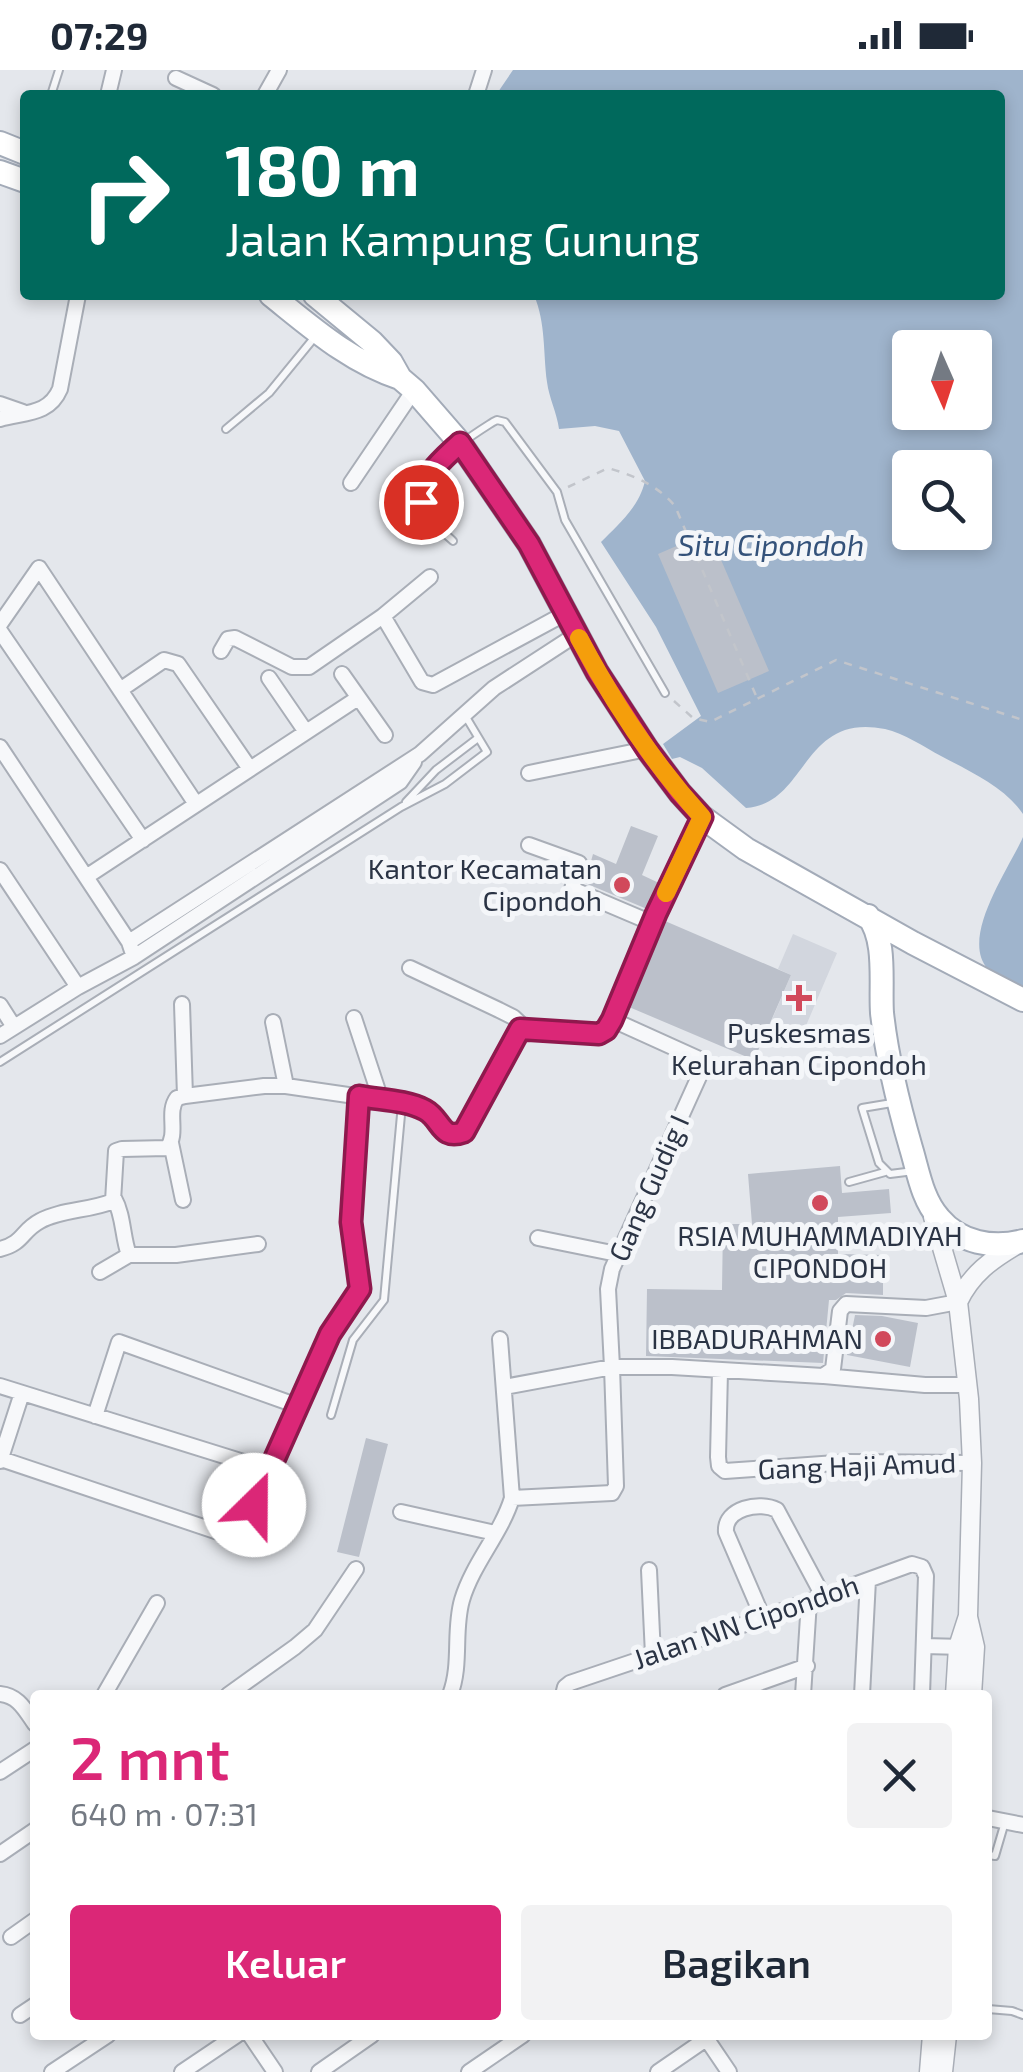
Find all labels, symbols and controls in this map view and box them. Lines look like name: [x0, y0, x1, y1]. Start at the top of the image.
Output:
text: 07:29: [50, 12, 148, 58]
text: 180 m: [225, 126, 420, 210]
icon: right: [60, 130, 190, 260]
text: Jalan Kampung Gunung: [225, 211, 700, 265]
north arrow: [892, 330, 992, 430]
map controls: [892, 330, 992, 550]
button: search: [892, 450, 992, 550]
pin: [379, 460, 464, 545]
icon: arrive: [394, 475, 449, 530]
water label: Situ Cipondoh: [678, 526, 864, 562]
place label: Kantor Kecamatan Cipondoh: [368, 851, 602, 917]
marker: Kantor Kecamatan Cipondoh: [611, 874, 633, 896]
marker: Puskesmas Kelurahan Cipondoh: [786, 985, 812, 1011]
place label: Puskesmas Kelurahan Cipondoh: [671, 1015, 927, 1081]
street label: Gang Gudig I: [601, 1109, 696, 1266]
marker: RSIA MUHAMMADIYAH CIPONDOH: [809, 1192, 831, 1214]
place label: RSIA MUHAMMADIYAH CIPONDOH: [677, 1218, 963, 1284]
place label: IBBADURAHMAN: [651, 1321, 863, 1355]
marker: IBBADURAHMAN: [872, 1328, 894, 1350]
street label: Gang Haji Amud: [757, 1445, 957, 1485]
position arrow: [202, 1453, 306, 1557]
street label: Jalan NN Cipondoh: [628, 1567, 863, 1676]
text: 2 mnt: [70, 1720, 230, 1792]
button: close: [847, 1723, 952, 1828]
text: 640 m · 07:31: [70, 1794, 258, 1832]
button: Keluar: [70, 1905, 501, 2020]
button: Bagikan: [521, 1905, 952, 2020]

